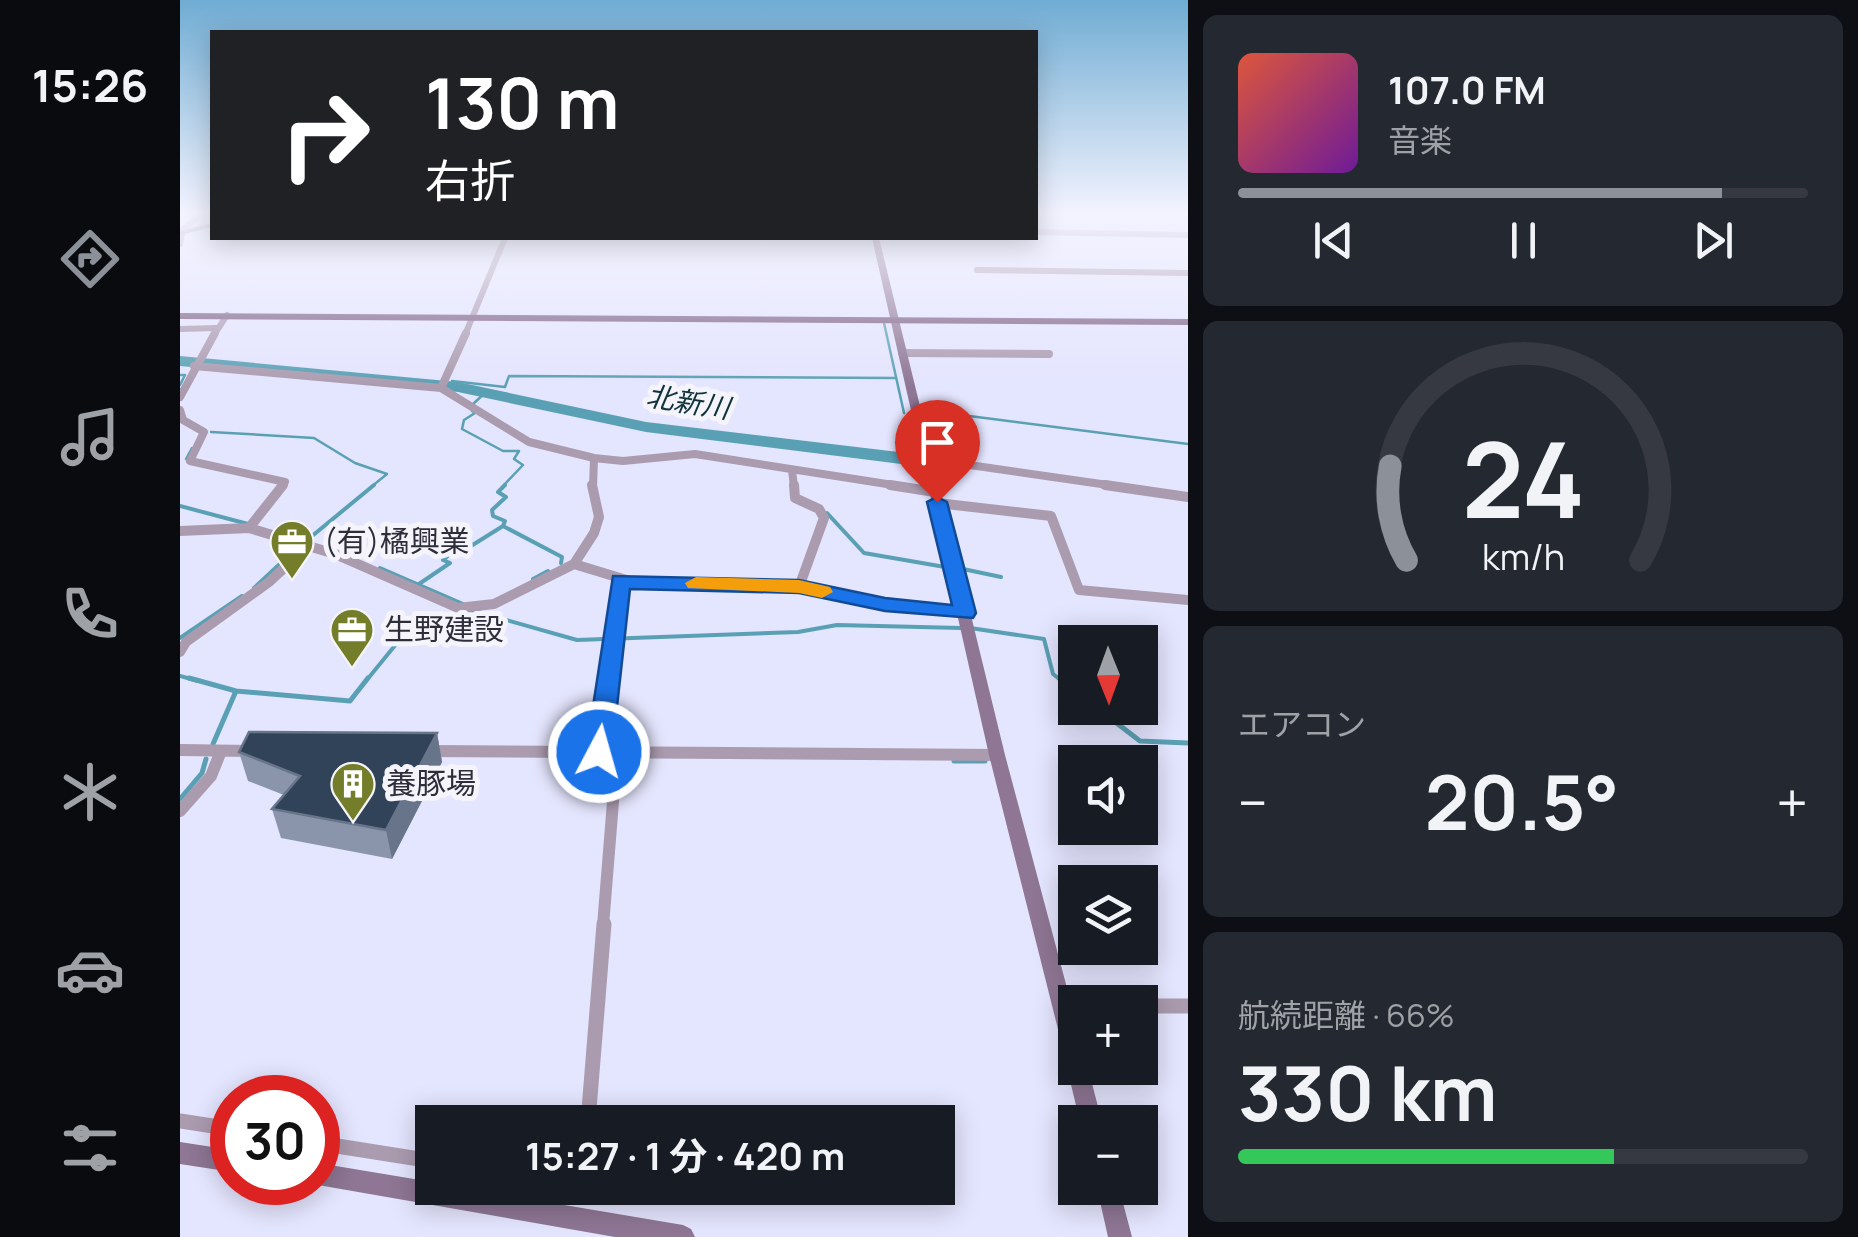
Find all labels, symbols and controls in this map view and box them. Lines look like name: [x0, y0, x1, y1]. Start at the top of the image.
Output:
text: 15:26: [32, 54, 148, 116]
text: 130 m: [425, 54, 619, 150]
text: 107.0 FM: [1388, 63, 1546, 115]
icon: right: [260, 70, 390, 200]
text: 音楽: [1388, 118, 1452, 162]
text: 右折: [425, 149, 515, 211]
icon: previous: [1306, 213, 1361, 268]
icon: pause: [1496, 213, 1551, 268]
icon: next: [1686, 213, 1741, 268]
icon: directions: [55, 224, 125, 294]
water label: 北新川: [644, 376, 736, 427]
pin: [895, 400, 980, 503]
icon: music: [55, 402, 125, 472]
text: 24: [1461, 407, 1585, 549]
icon: arrive: [910, 415, 965, 470]
office icon: (有)橘興業: [269, 519, 315, 580]
place label: (有)橘興業: [324, 520, 470, 561]
text: km/h: [1481, 532, 1565, 581]
icon: phone: [55, 579, 125, 649]
office icon: 生野建設: [329, 607, 375, 668]
place label: 生野建設: [384, 608, 504, 649]
north arrow: [1058, 625, 1158, 725]
map controls: [1058, 625, 1158, 1205]
position arrow: [547, 700, 651, 804]
text: エアコン: [1238, 702, 1366, 746]
button: sound: [1058, 745, 1158, 845]
text: 20.5°: [1425, 750, 1619, 853]
icon: climate: [55, 757, 125, 827]
building icon: 養豚場: [330, 761, 376, 822]
place label: 養豚場: [386, 762, 476, 803]
text: −: [1238, 764, 1268, 840]
text: +: [1776, 764, 1808, 840]
button: layers: [1058, 865, 1158, 965]
icon: car: [55, 935, 125, 1005]
button: +: [1058, 985, 1158, 1085]
text: 航続距離 · 66%: [1238, 993, 1455, 1037]
text: 330 km: [1238, 1041, 1497, 1144]
speed limit sign: 30: [210, 1075, 340, 1205]
button: −: [1058, 1105, 1158, 1205]
icon: filters: [55, 1113, 125, 1183]
text: 15:27 · 1 分 · 420 m: [525, 1129, 845, 1181]

